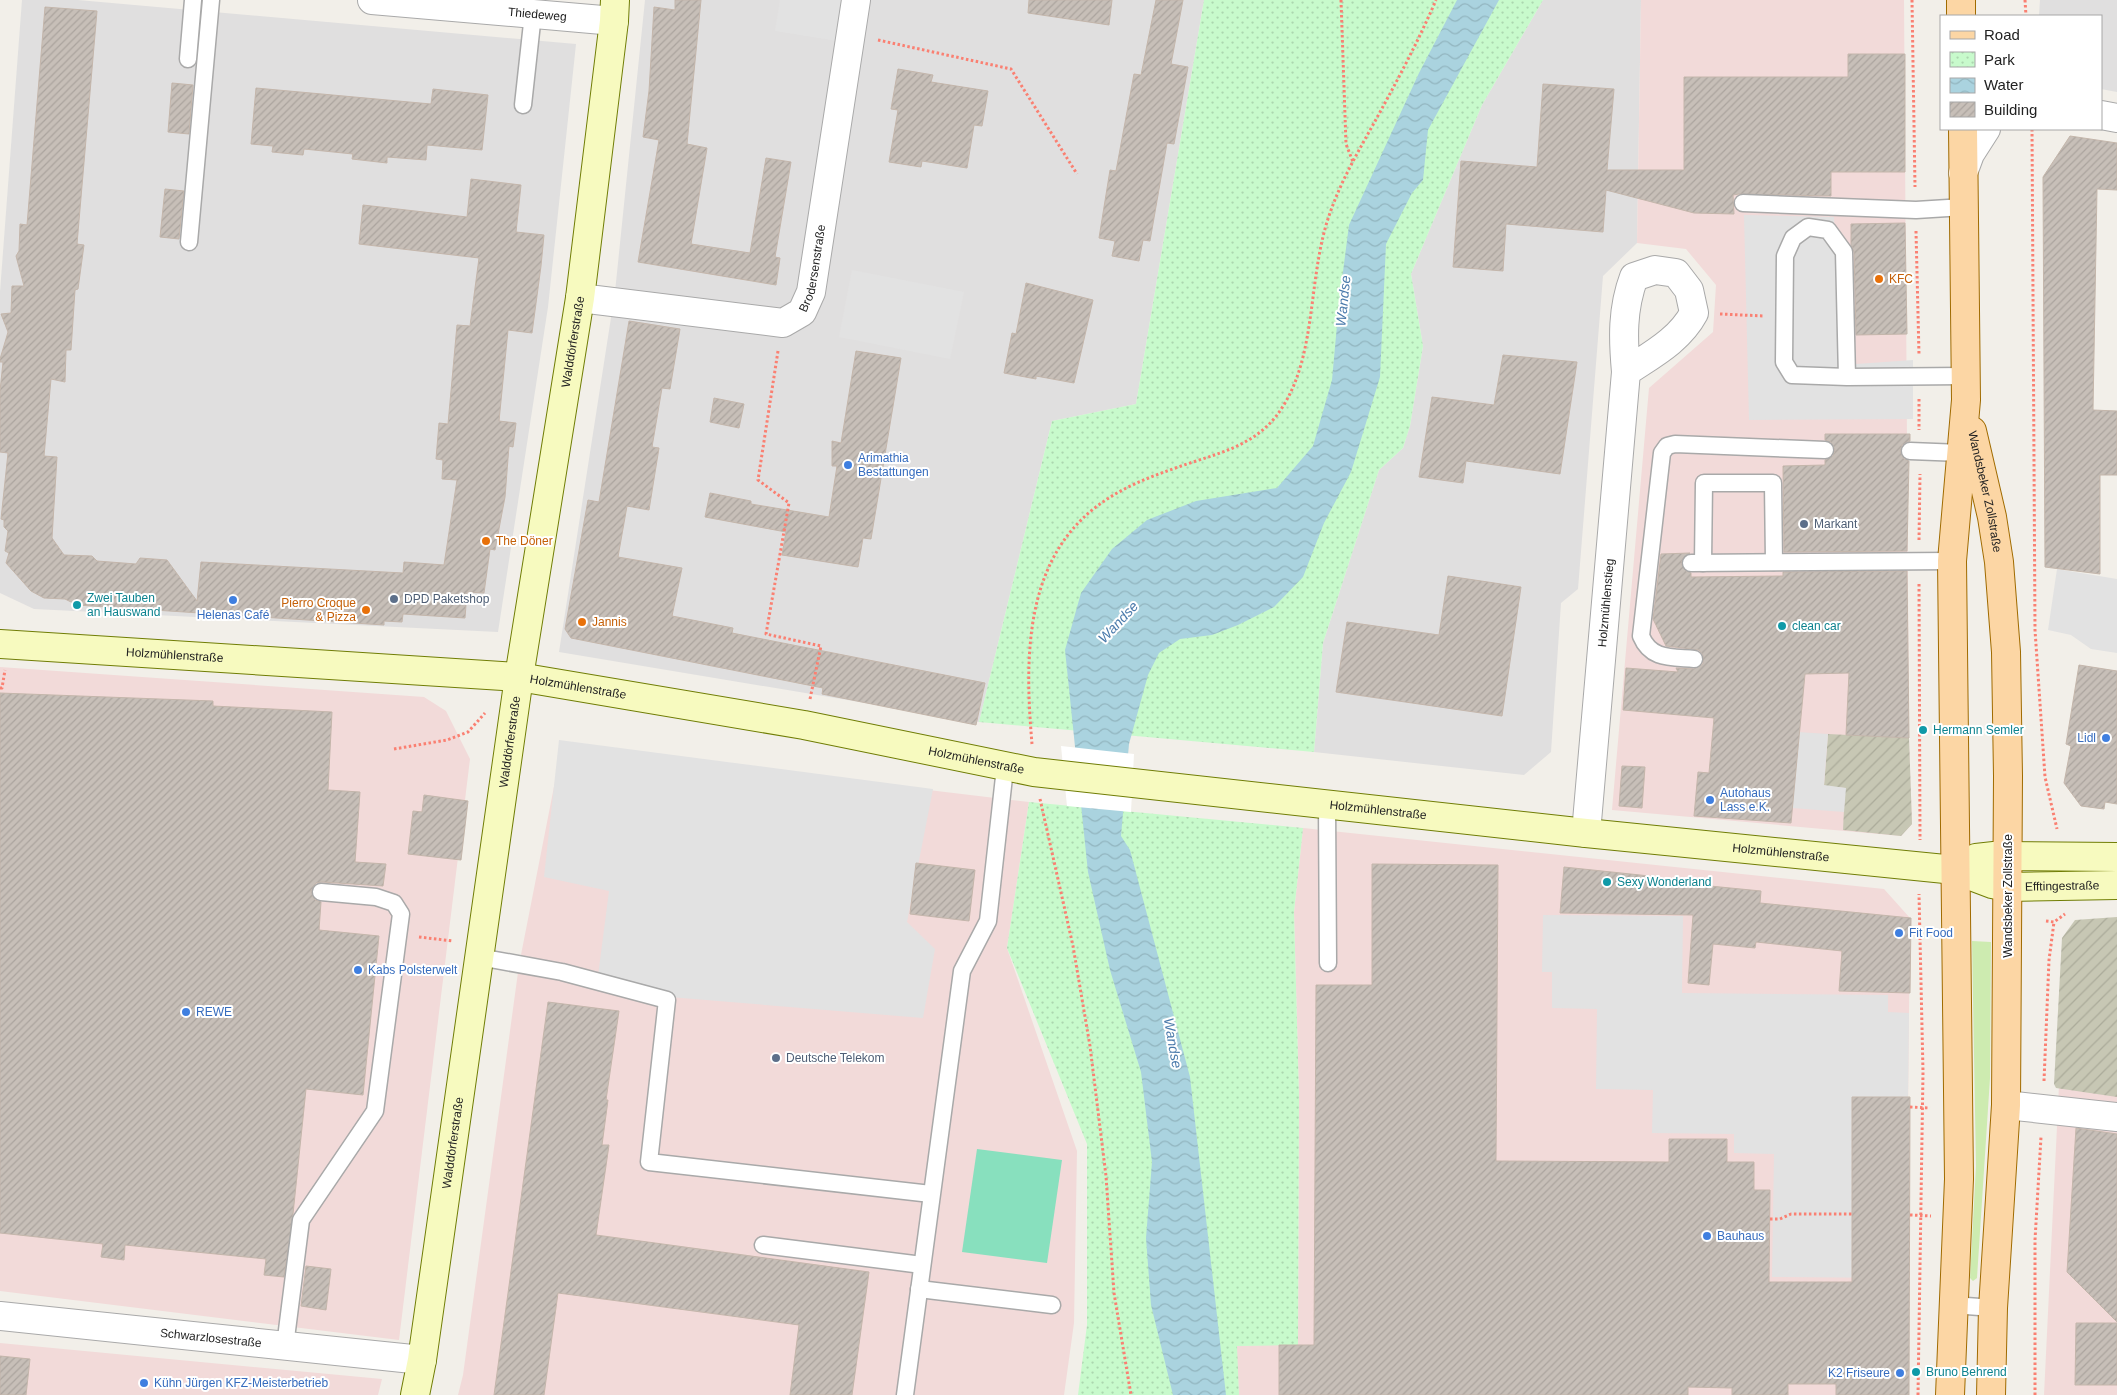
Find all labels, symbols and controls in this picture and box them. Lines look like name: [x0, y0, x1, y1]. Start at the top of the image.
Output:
street label: Thiedeweg: [507, 5, 567, 24]
legend: [1940, 15, 2102, 130]
text: Road: [1984, 26, 2020, 43]
text: Park: [1984, 51, 2015, 68]
text: Water: [1984, 76, 2023, 93]
text: Building: [1984, 101, 2037, 118]
street label: Brodersenstraße: [796, 223, 828, 314]
place label: KFC: [1889, 272, 1913, 286]
marker: KFC: [1873, 273, 1885, 285]
water label: Wandse: [1332, 275, 1354, 327]
street label: Walddörferstraße: [559, 295, 587, 389]
street label: Wandsbeker Zollstraße: [1965, 430, 2004, 554]
place label: Arimathia Bestattungen: [858, 451, 929, 479]
marker: Arimathia Bestattungen: [842, 459, 854, 471]
place label: Markant: [1814, 517, 1858, 531]
marker: Markant: [1798, 518, 1810, 530]
place label: The Döner: [496, 534, 553, 548]
marker: The Döner: [480, 535, 492, 547]
street label: Holzmühlenstieg: [1595, 558, 1617, 648]
place label: Zwei Tauben an Hauswand: [87, 591, 160, 619]
place label: DPD Paketshop: [404, 592, 490, 606]
marker: DPD Paketshop: [388, 593, 400, 605]
marker: Helenas Café: [227, 594, 239, 606]
place label: Pierro Croque & Pizza: [281, 596, 356, 624]
water label: Wandse: [1095, 598, 1141, 646]
marker: Zwei Tauben an Hauswand: [71, 599, 83, 611]
marker: Pierro Croque & Pizza: [360, 604, 372, 616]
place label: Helenas Café: [197, 608, 270, 622]
place label: Jannis: [592, 615, 627, 629]
marker: Jannis: [576, 616, 588, 628]
place label: clean car: [1792, 619, 1841, 633]
marker: clean car: [1776, 620, 1788, 632]
street label: Holzmühlenstraße: [126, 645, 224, 665]
street label: Holzmühlenstraße: [529, 672, 628, 702]
street label: Walddörferstraße: [496, 695, 523, 789]
place label: Hermann Semler: [1933, 723, 2024, 737]
marker: Hermann Semler: [1917, 724, 1929, 736]
place label: Lidl: [2077, 731, 2096, 745]
marker: Lidl: [2100, 732, 2112, 744]
street label: Holzmühlenstraße: [927, 744, 1026, 777]
place label: Autohaus Lass e.K.: [1720, 786, 1771, 814]
marker: Autohaus Lass e.K.: [1704, 794, 1716, 806]
street label: Holzmühlenstraße: [1329, 798, 1428, 822]
street label: Wandsbeker Zollstraße: [2001, 834, 2015, 958]
street label: Holzmühlenstraße: [1732, 841, 1830, 864]
place label: Sexy Wonderland: [1617, 875, 1712, 889]
marker: Sexy Wonderland: [1601, 876, 1613, 888]
street label: Efftingestraße: [2025, 878, 2100, 894]
place label: Fit Food: [1909, 926, 1953, 940]
marker: Fit Food: [1893, 927, 1905, 939]
place label: Kabs Polsterwelt: [368, 963, 458, 977]
marker: Kabs Polsterwelt: [352, 964, 364, 976]
place label: REWE: [196, 1005, 232, 1019]
marker: REWE: [180, 1006, 192, 1018]
water label: Wandse: [1161, 1016, 1185, 1070]
place label: Deutsche Telekom: [786, 1051, 885, 1065]
marker: Deutsche Telekom: [770, 1052, 782, 1064]
street label: Walddörferstraße: [439, 1096, 466, 1190]
place label: Bauhaus: [1717, 1229, 1764, 1243]
marker: Bauhaus: [1701, 1230, 1713, 1242]
street label: Schwarzlosestraße: [159, 1326, 263, 1350]
place label: Bruno Behrend: [1926, 1365, 2007, 1379]
place label: K2 Friseure: [1828, 1366, 1890, 1380]
marker: Bruno Behrend: [1910, 1366, 1922, 1378]
marker: K2 Friseure: [1894, 1367, 1906, 1379]
place label: Kühn Jürgen KFZ-Meisterbetrieb: [154, 1376, 328, 1390]
marker: Kühn Jürgen KFZ-Meisterbetrieb: [138, 1377, 150, 1389]

